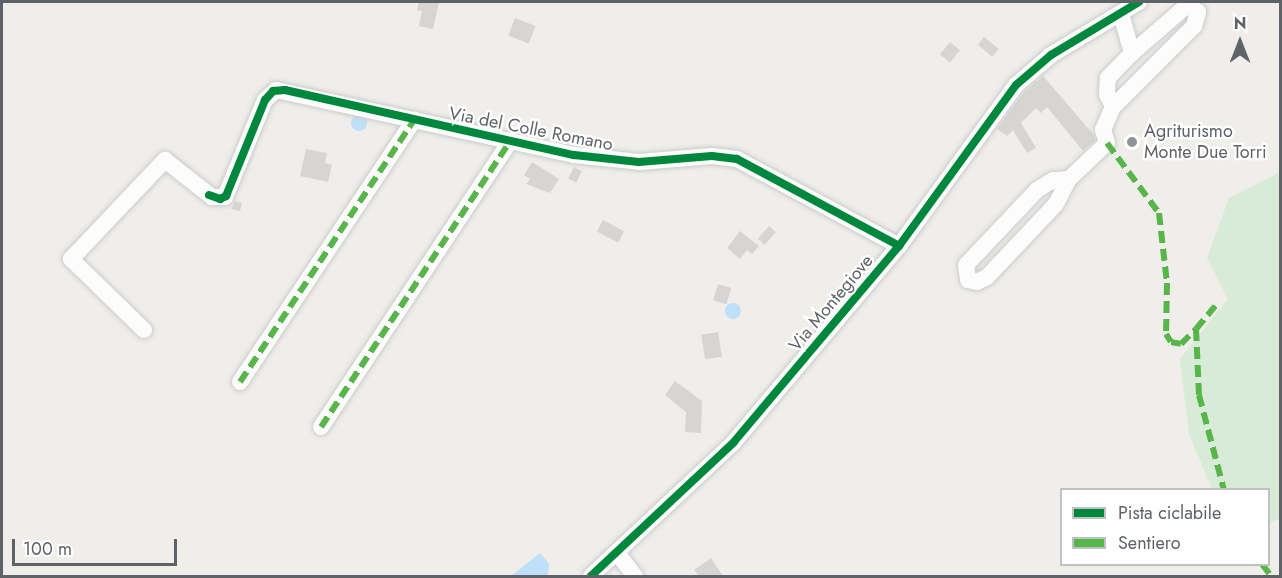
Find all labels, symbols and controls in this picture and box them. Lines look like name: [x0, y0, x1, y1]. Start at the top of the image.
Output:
north arrow: [1210, 12, 1270, 72]
text: N: [1234, 12, 1246, 35]
street label: Via del Colle Romano: [447, 102, 615, 156]
place label: Agriturismo Monte Due Torri: [1144, 121, 1267, 164]
marker: Agriturismo Monte Due Torri: [1125, 135, 1139, 149]
street label: Via Montegiove: [784, 250, 878, 356]
legend: [1060, 488, 1270, 566]
text: Pista ciclabile: [1118, 500, 1221, 526]
scale bar: [15, 527, 180, 565]
text: Sentiero: [1118, 530, 1181, 556]
text: 100 m: [23, 536, 72, 562]

